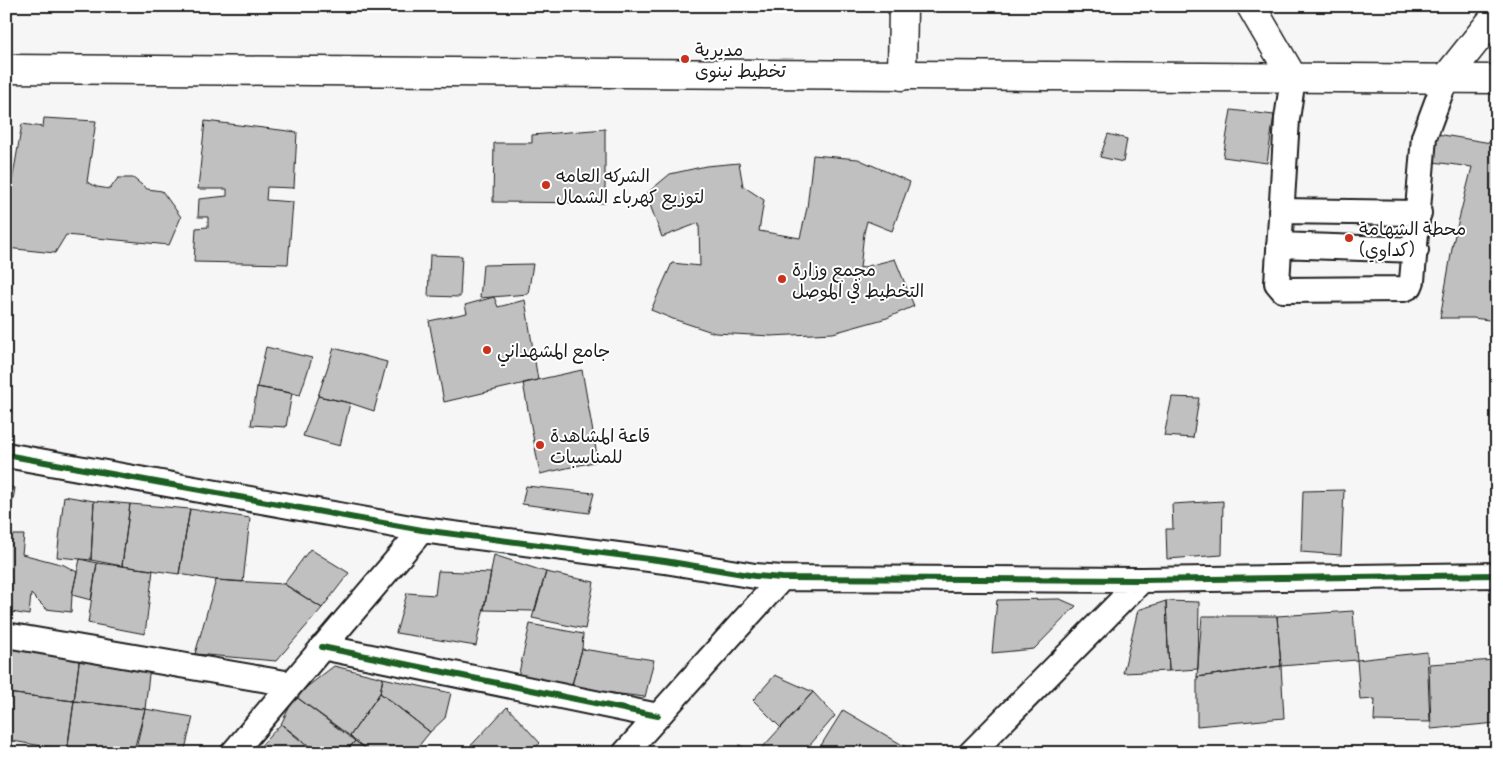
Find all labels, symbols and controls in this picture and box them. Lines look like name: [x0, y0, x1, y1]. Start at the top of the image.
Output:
place label: مديرية تخطيط نينوى: [695, 37, 787, 83]
marker: مديرية تخطيط نينوى: [679, 53, 691, 65]
place label: الشركه العامه لتوزيع كهرباء الشمال: [556, 163, 704, 210]
marker: الشركه العامه لتوزيع كهرباء الشمال: [540, 179, 552, 191]
place label: محطة الشهامة (كداوي): [1359, 216, 1466, 263]
marker: محطة الشهامة (كداوي): [1343, 232, 1355, 244]
place label: مجمع وزارة التخطيط في الموصل: [792, 257, 924, 304]
marker: مجمع وزارة التخطيط في الموصل: [776, 273, 788, 285]
place label: جامع المشهداني: [497, 338, 610, 367]
marker: جامع المشهداني: [481, 344, 493, 356]
place label: قاعة المشاهدة للمناسبات: [550, 423, 650, 469]
marker: قاعة المشاهدة للمناسبات: [534, 439, 546, 451]

